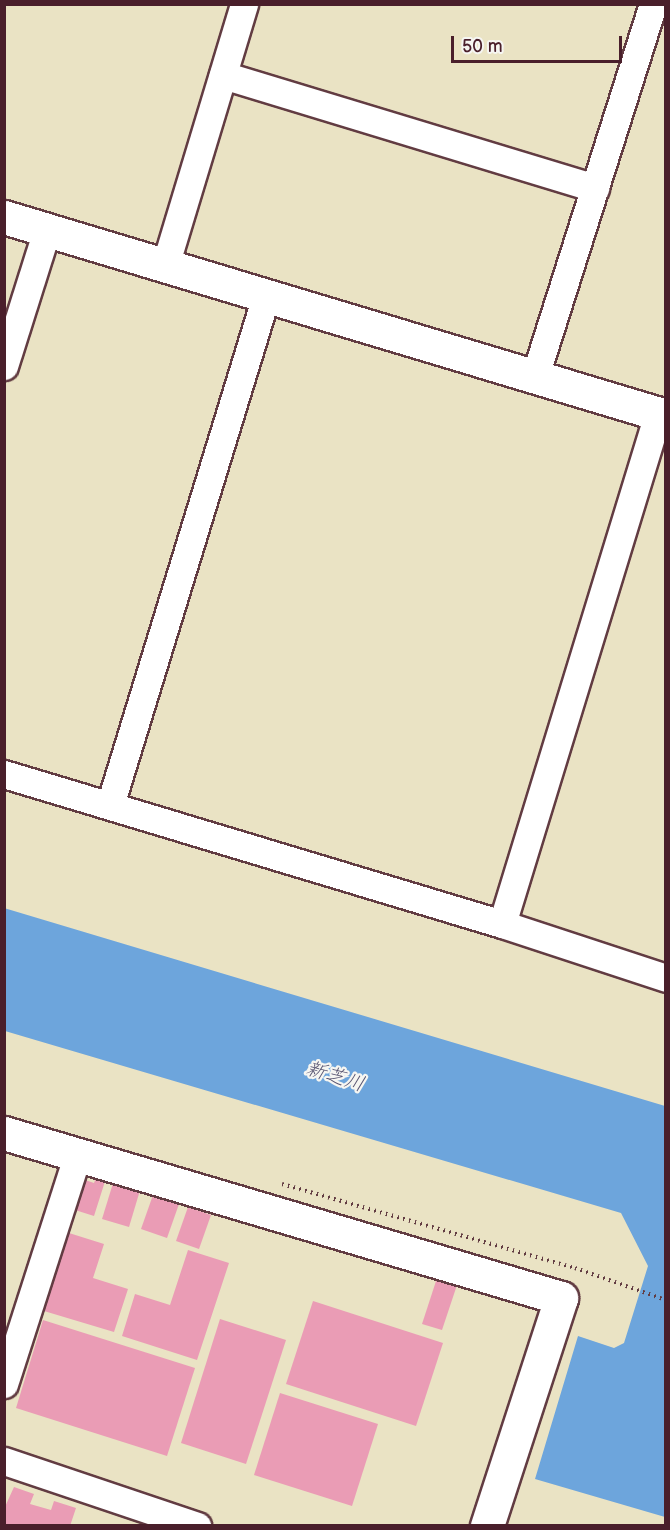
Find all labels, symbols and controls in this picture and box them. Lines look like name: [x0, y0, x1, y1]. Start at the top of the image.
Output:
scale bar: [454, 24, 625, 62]
text: 50 m: [462, 36, 503, 57]
water label: 新芝川: [303, 1057, 367, 1097]

